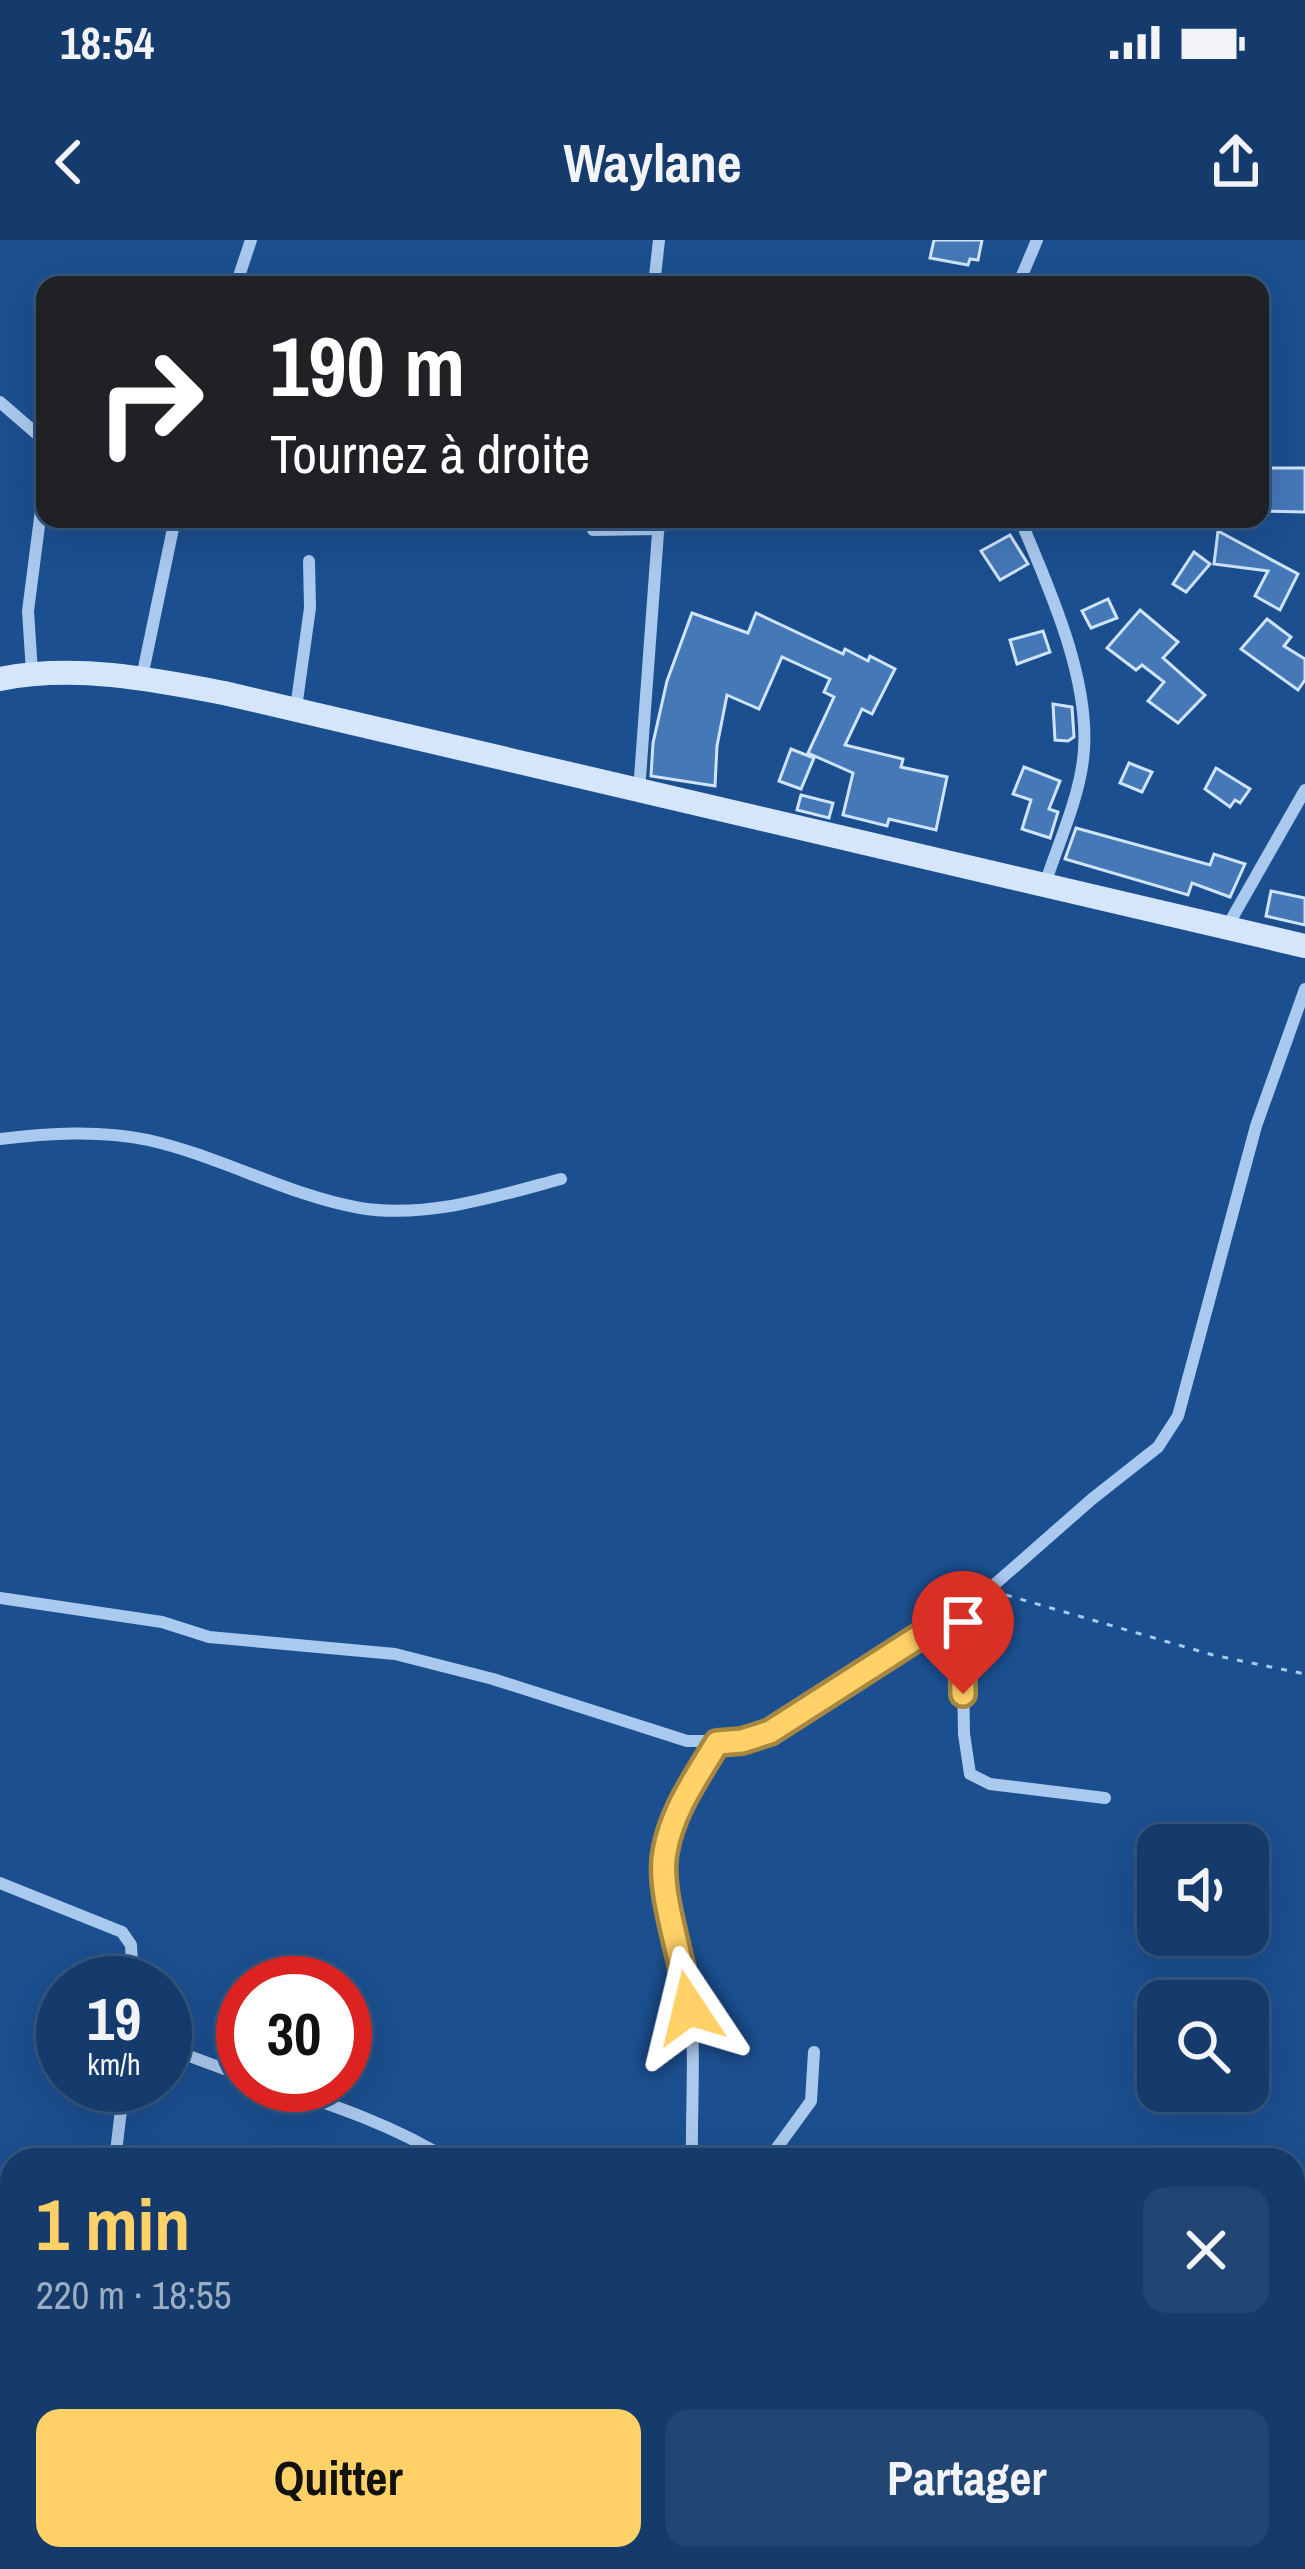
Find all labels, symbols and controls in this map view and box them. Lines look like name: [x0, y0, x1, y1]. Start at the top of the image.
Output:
text: 18:54: [60, 12, 154, 73]
text: Waylane: [563, 126, 742, 199]
icon: back: [36, 129, 102, 195]
icon: share: [1203, 129, 1269, 195]
text: 190 m: [270, 309, 465, 422]
icon: right: [72, 324, 228, 480]
text: Tournez à droite: [270, 417, 590, 490]
pin: [912, 1571, 1014, 1694]
icon: arrive: [930, 1589, 996, 1655]
map controls: [1137, 1824, 1269, 2112]
button: sound: [1137, 1824, 1269, 1956]
position arrow: [626, 1945, 752, 2071]
speed limit sign: 30: [216, 1956, 372, 2112]
text: 19: [87, 1978, 141, 2059]
button: search: [1137, 1980, 1269, 2112]
text: km/h: [87, 2044, 141, 2084]
text: 1 min: [36, 2175, 190, 2272]
button: close: [1143, 2187, 1269, 2313]
text: 220 m · 18:55: [36, 2269, 232, 2321]
button: Quitter: [36, 2409, 641, 2547]
button: Partager: [665, 2409, 1269, 2547]

